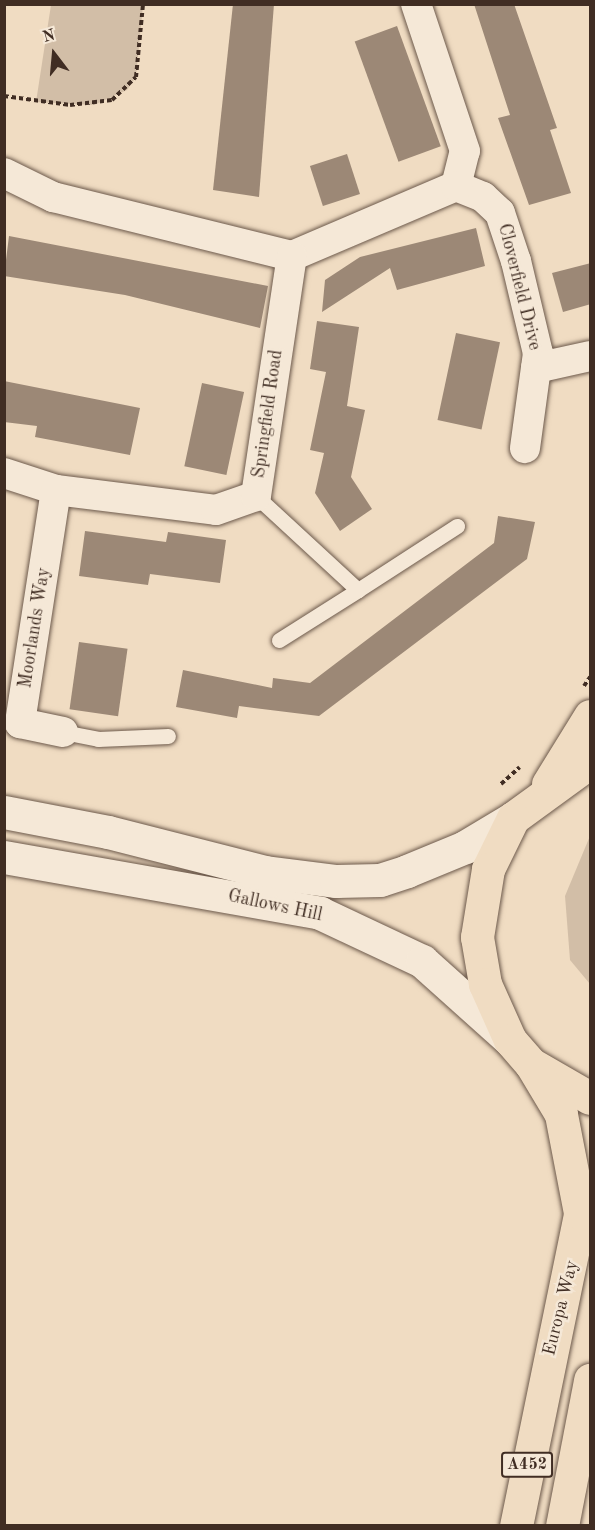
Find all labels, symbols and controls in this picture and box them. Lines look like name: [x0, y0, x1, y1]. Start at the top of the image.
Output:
north arrow: [24, 24, 84, 84]
text: N: [41, 27, 57, 46]
street label: Cloverfield Drive: [493, 221, 545, 353]
street label: Springfield Road: [248, 348, 288, 480]
street label: Moorlands Way: [15, 566, 55, 690]
street label: Gallows Hill: [226, 885, 324, 927]
street label: Europa Way: [539, 1258, 583, 1358]
road number: A452: [500, 1452, 554, 1478]

